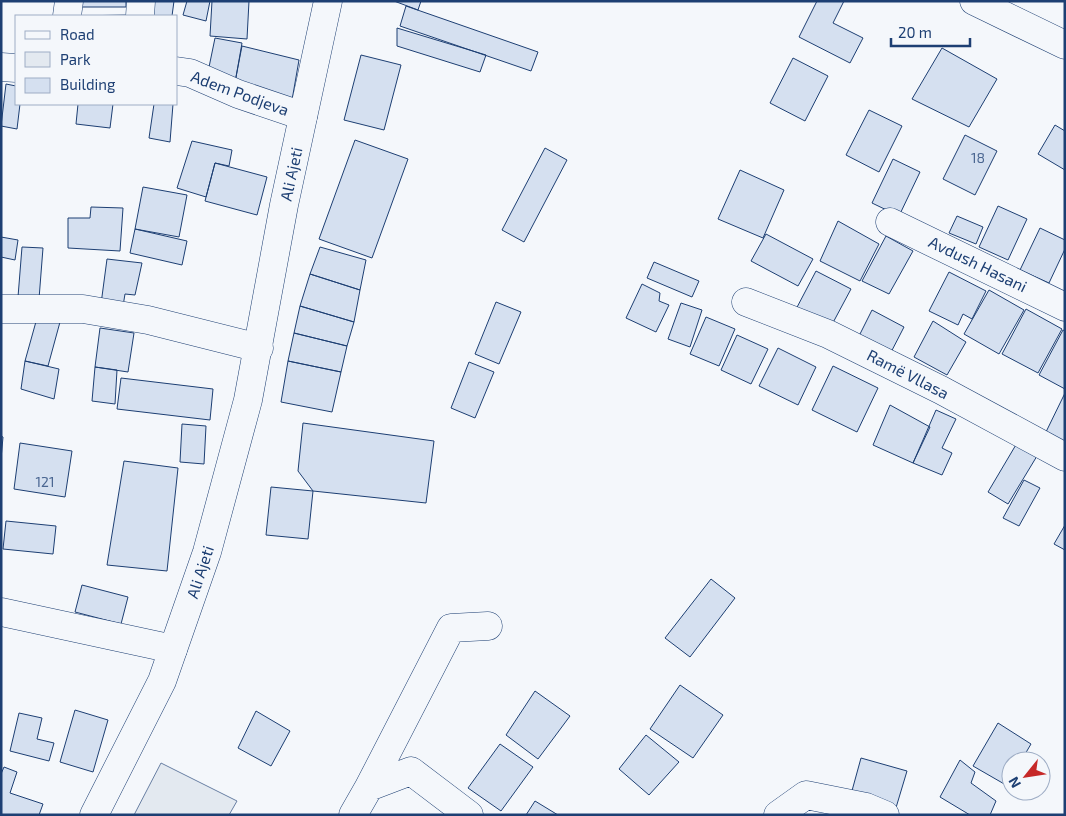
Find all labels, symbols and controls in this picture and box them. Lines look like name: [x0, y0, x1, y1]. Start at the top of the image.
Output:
legend: [15, 15, 178, 105]
scale bar: [891, 15, 970, 47]
text: 20 m: [898, 23, 932, 41]
text: Road: [60, 25, 95, 43]
text: Park: [60, 50, 91, 68]
street label: Adem Podjeva: [188, 66, 292, 120]
text: Building: [60, 75, 116, 93]
street label: Ali Ajeti: [276, 145, 306, 203]
house number: 18: [971, 149, 985, 166]
street label: Avdush Hasani: [926, 232, 1030, 296]
street label: Ramë Vllasa: [864, 345, 952, 402]
house number: 121: [35, 473, 55, 490]
street label: Ali Ajeti: [182, 543, 218, 601]
north arrow: [1001, 751, 1051, 801]
text: N: [1004, 774, 1024, 791]

